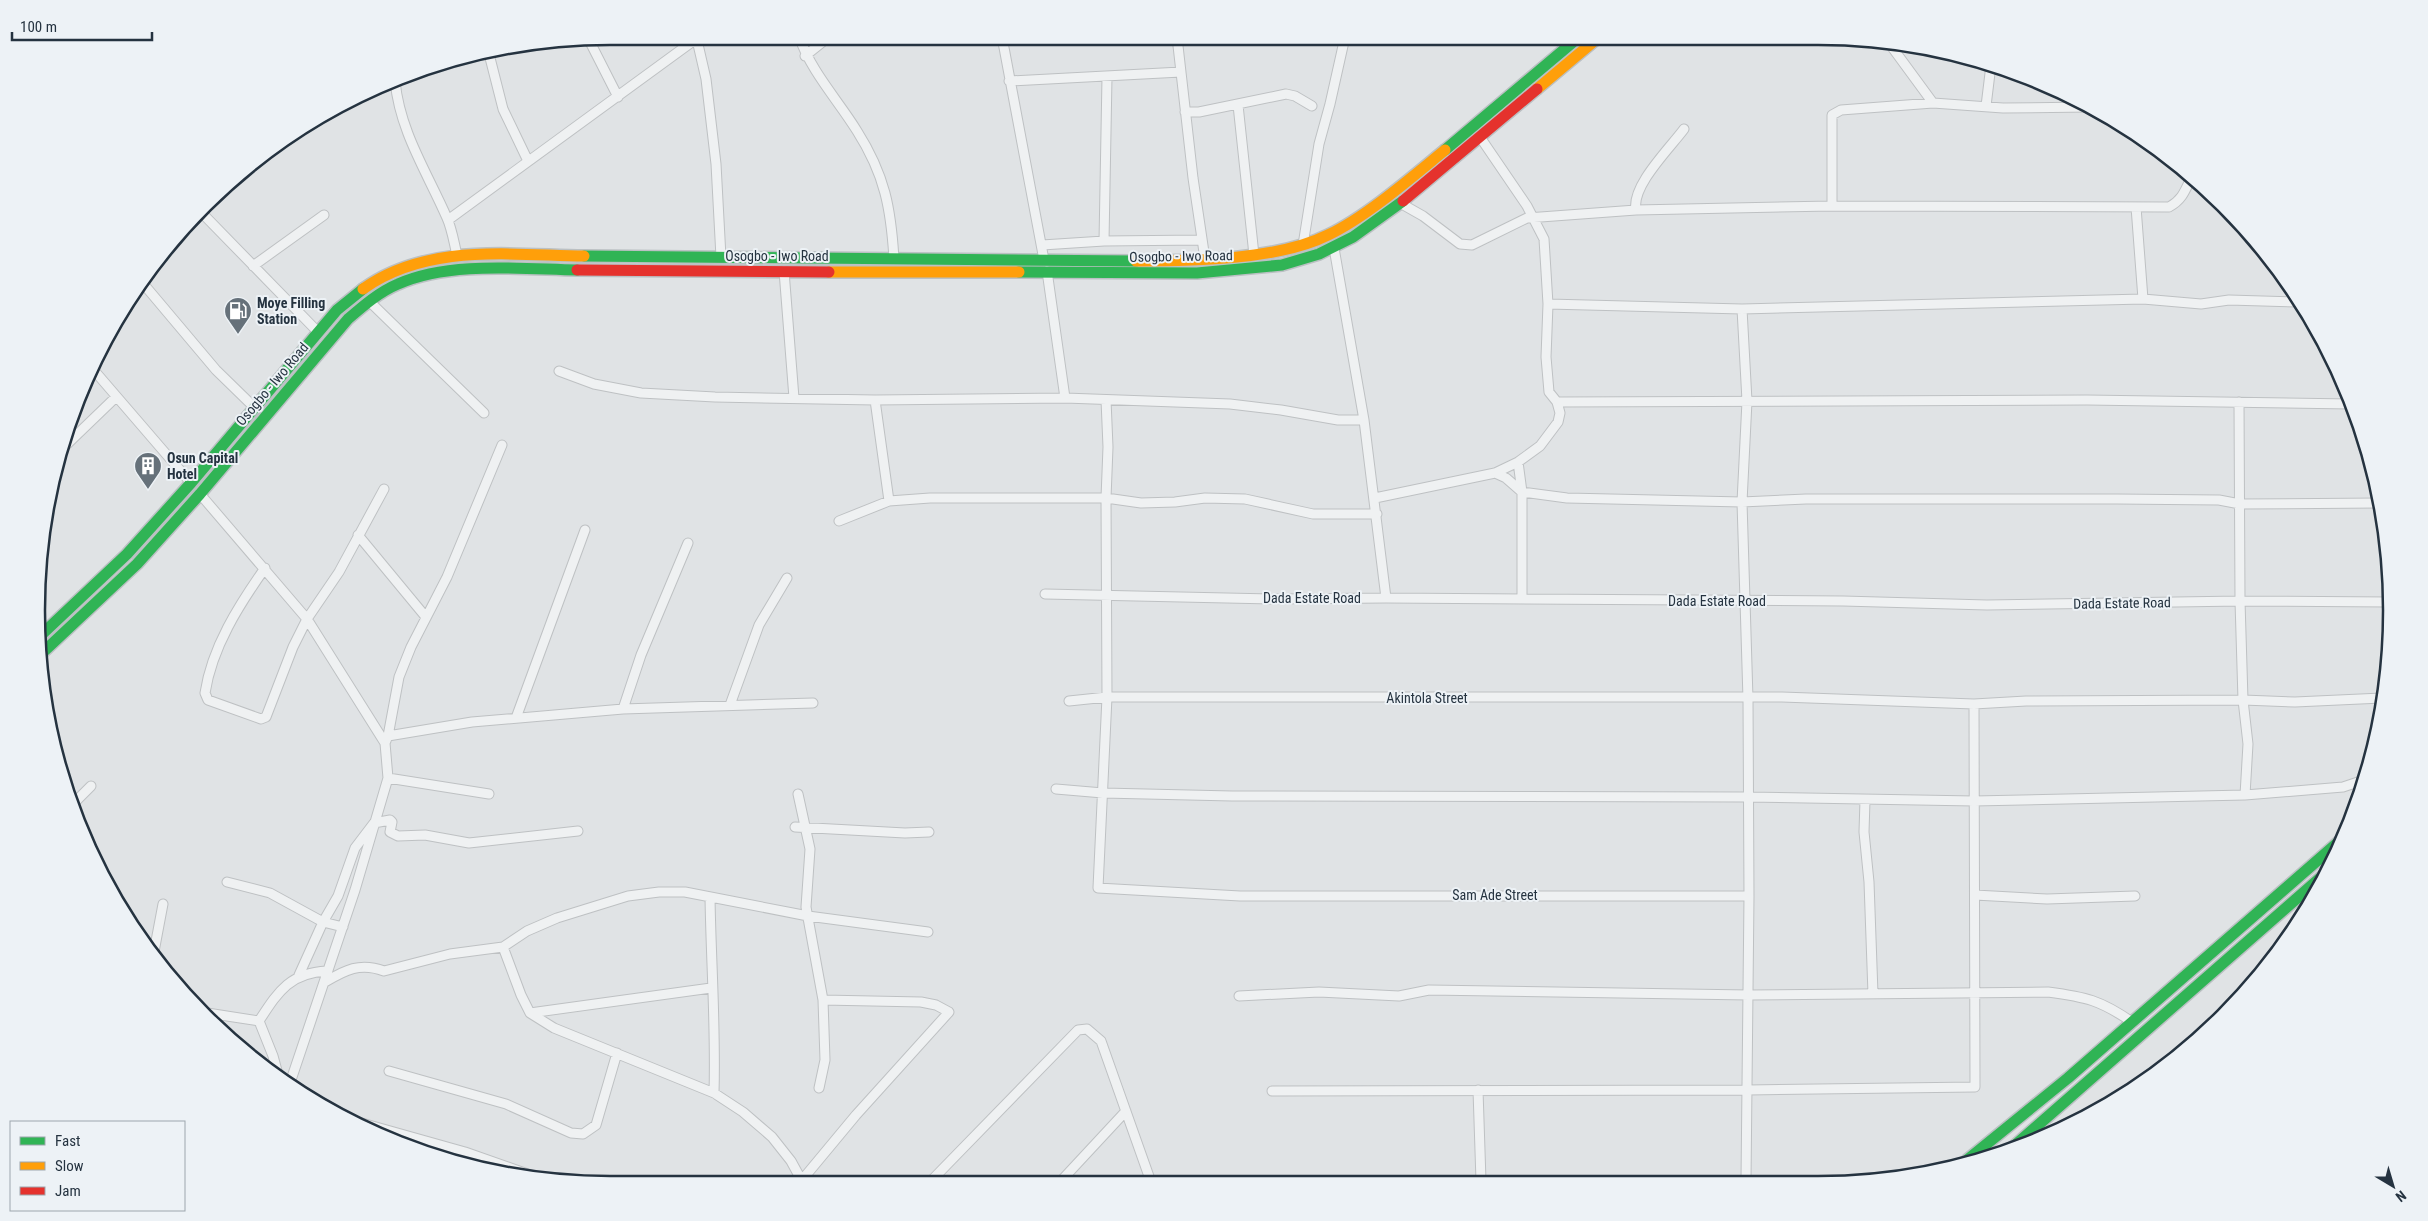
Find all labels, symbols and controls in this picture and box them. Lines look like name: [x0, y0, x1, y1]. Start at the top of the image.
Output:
scale bar: [12, 10, 152, 42]
text: 100 m: [20, 18, 57, 36]
street label: Osogbo - Iwo Road: [1129, 247, 1233, 265]
street label: Osogbo - Iwo Road: [725, 248, 829, 264]
place label: Moye Filling Station: [257, 295, 325, 327]
fuel station icon: Moye Filling Station: [223, 296, 253, 335]
street label: Osogbo - Iwo Road: [233, 339, 311, 429]
place label: Osun Capital Hotel: [167, 450, 238, 482]
building icon: Osun Capital Hotel: [133, 451, 163, 490]
street label: Dada Estate Road: [1263, 590, 1361, 606]
street label: Dada Estate Road: [1668, 593, 1766, 609]
street label: Dada Estate Road: [2073, 594, 2171, 612]
street label: Akintola Street: [1386, 690, 1468, 706]
street label: Sam Ade Street: [1452, 887, 1538, 903]
legend: [10, 1121, 185, 1211]
text: Fast: [55, 1132, 80, 1150]
text: Slow: [55, 1157, 84, 1175]
north arrow: [2368, 1161, 2418, 1211]
text: Jam: [55, 1182, 81, 1200]
text: N: [2393, 1187, 2409, 1205]

